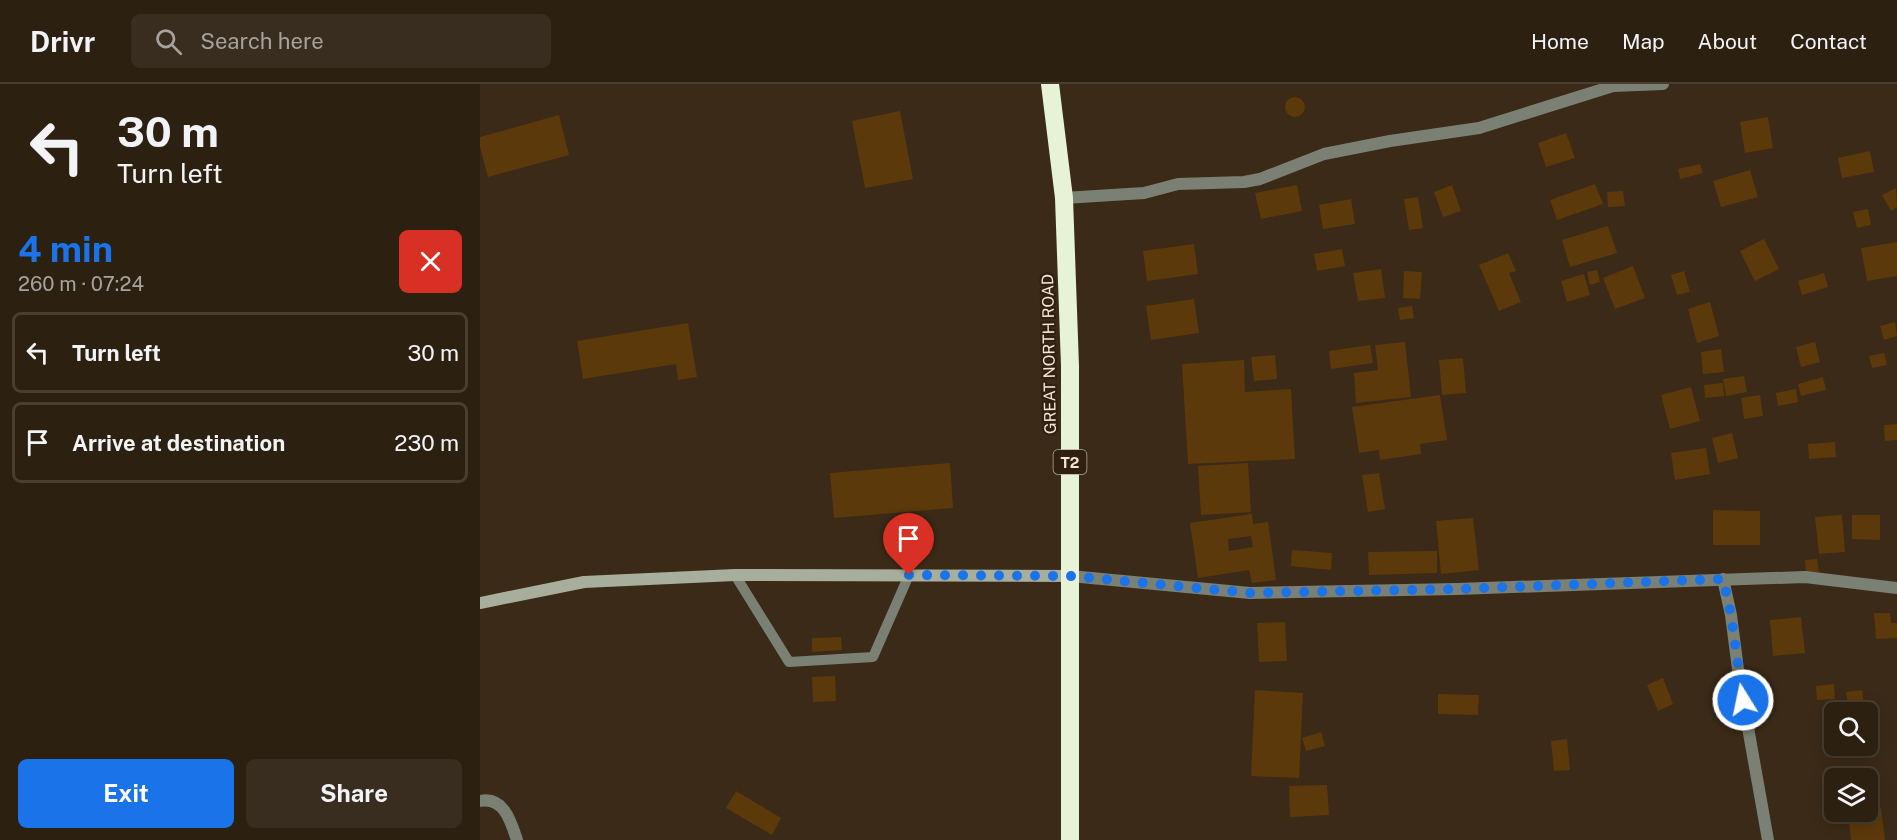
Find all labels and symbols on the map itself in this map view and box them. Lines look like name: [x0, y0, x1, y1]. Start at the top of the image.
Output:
street label: GREAT NORTH ROAD: [1038, 274, 1060, 434]
road number: T2: [1054, 450, 1086, 474]
pin: [883, 513, 934, 575]
position arrow: [1711, 668, 1775, 732]

